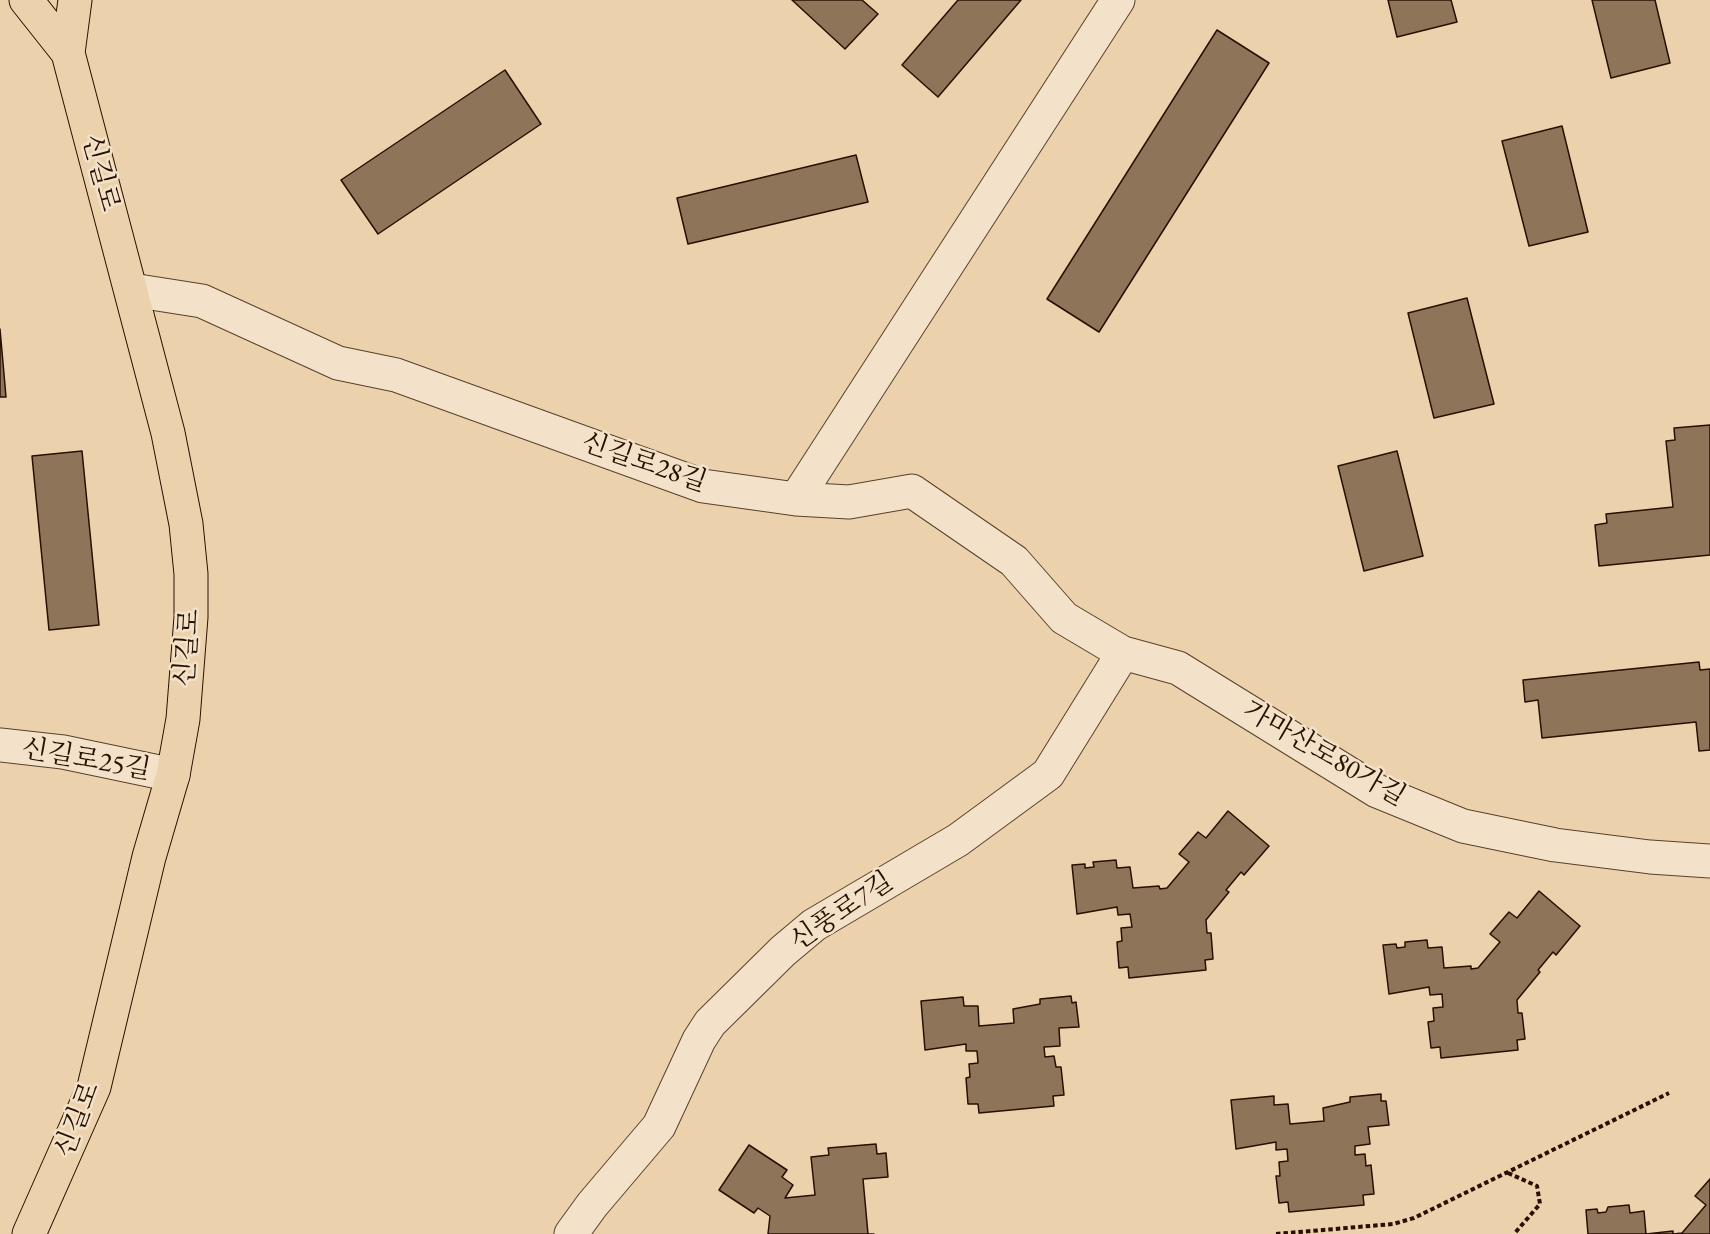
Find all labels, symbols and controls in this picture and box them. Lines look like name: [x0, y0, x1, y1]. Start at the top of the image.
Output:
street label: 신길로: [74, 131, 126, 215]
street label: 신길로28길: [577, 426, 711, 500]
street label: 신길로: [169, 608, 207, 688]
street label: 가마산로80가길: [1237, 694, 1411, 814]
street label: 신길로25길: [19, 733, 153, 787]
street label: 신풍로7길: [784, 866, 900, 958]
street label: 신길로: [49, 1078, 107, 1162]

